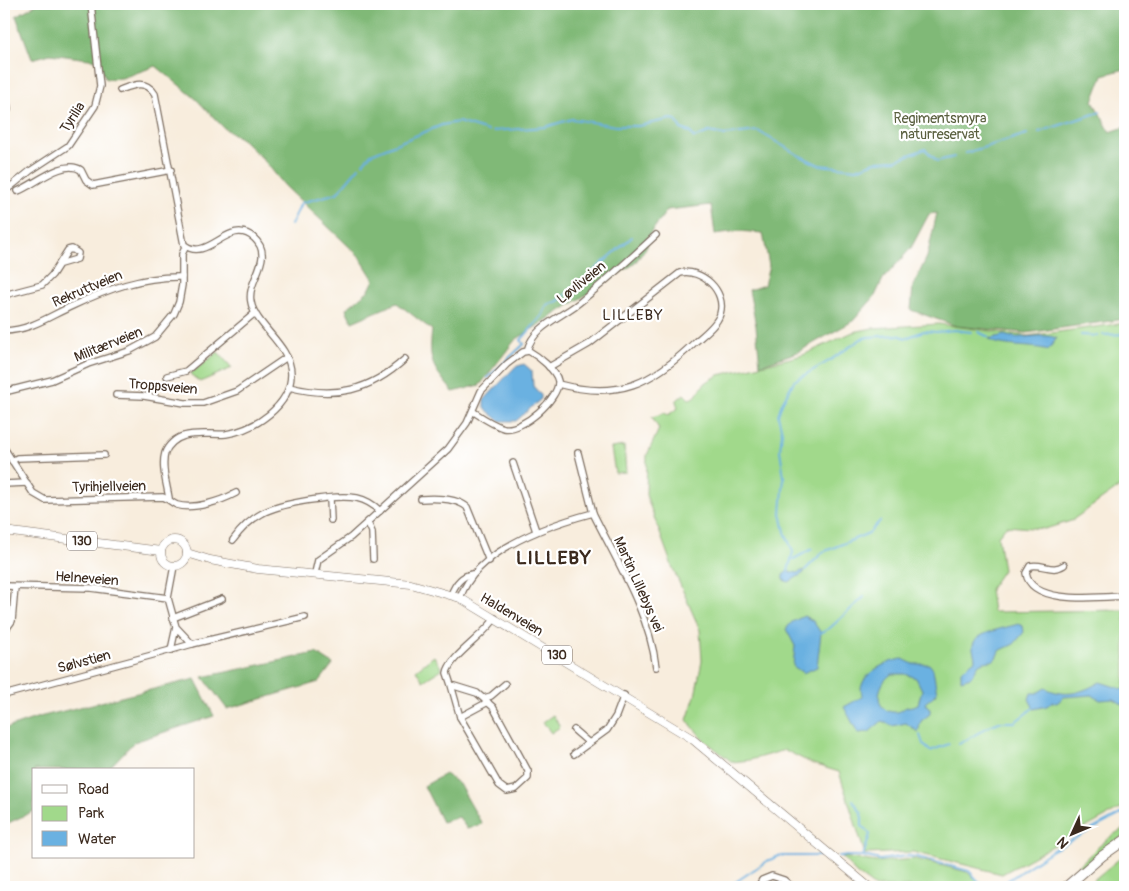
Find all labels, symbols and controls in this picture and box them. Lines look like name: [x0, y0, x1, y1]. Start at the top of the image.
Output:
street label: Tyrilia: [56, 99, 89, 136]
park label: Regimentsmyra naturreservat: [894, 110, 986, 143]
street label: Løvliveien: [553, 257, 609, 307]
street label: Rekruttveien: [50, 266, 125, 311]
district label: LILLEBY: [602, 306, 664, 325]
street label: Militærveien: [72, 323, 145, 366]
street label: Troppsveien: [128, 375, 198, 398]
street label: Tyrihjellveien: [72, 477, 146, 496]
road number: 130: [67, 532, 97, 550]
street label: Martin Lillebys vei: [610, 534, 667, 635]
district label: LILLEBY: [516, 546, 592, 570]
street label: Helneveien: [55, 568, 119, 589]
street label: Haldenveien: [477, 589, 546, 640]
street label: Sølvstien: [56, 646, 113, 677]
road number: 130: [542, 646, 572, 664]
legend: [32, 768, 195, 858]
text: Road: [78, 780, 109, 799]
text: Park: [78, 804, 105, 823]
north arrow: [1046, 808, 1096, 858]
text: Water: [78, 830, 117, 849]
text: N: [1054, 833, 1072, 852]

